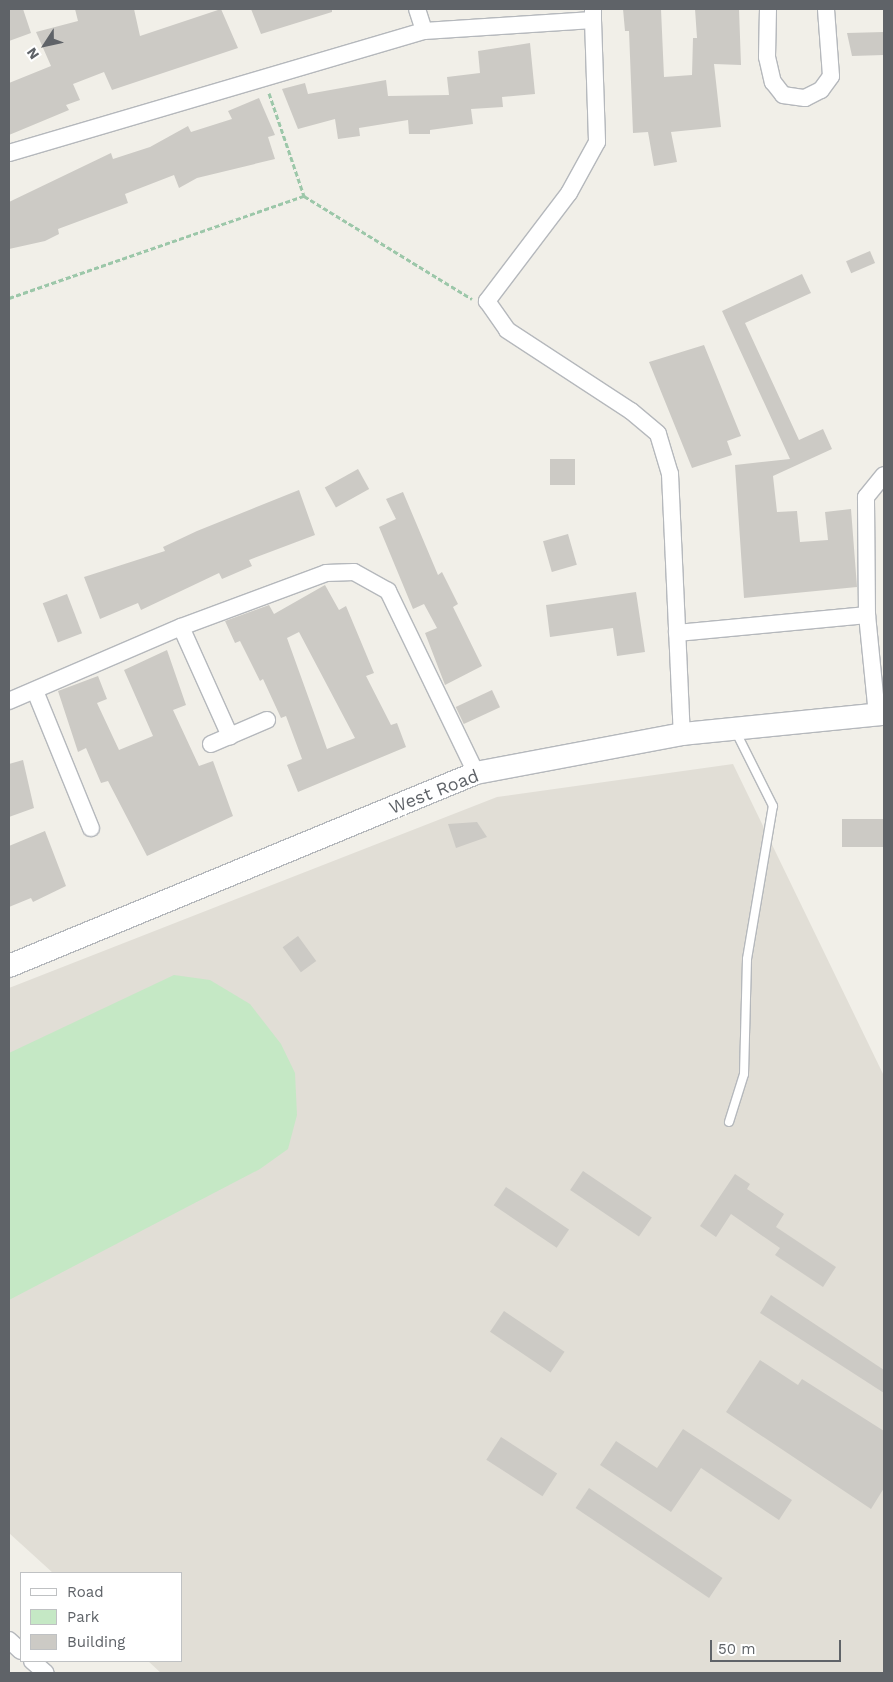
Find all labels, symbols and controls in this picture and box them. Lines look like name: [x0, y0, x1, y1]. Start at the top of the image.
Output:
north arrow: [20, 20, 70, 70]
text: N: [23, 45, 42, 62]
street label: West Road: [386, 765, 482, 819]
legend: [20, 1572, 182, 1662]
text: Road: [67, 1583, 104, 1601]
text: Park: [67, 1608, 99, 1626]
scale bar: [713, 1630, 844, 1662]
text: Building: [67, 1633, 125, 1651]
text: 50 m: [718, 1640, 755, 1658]

